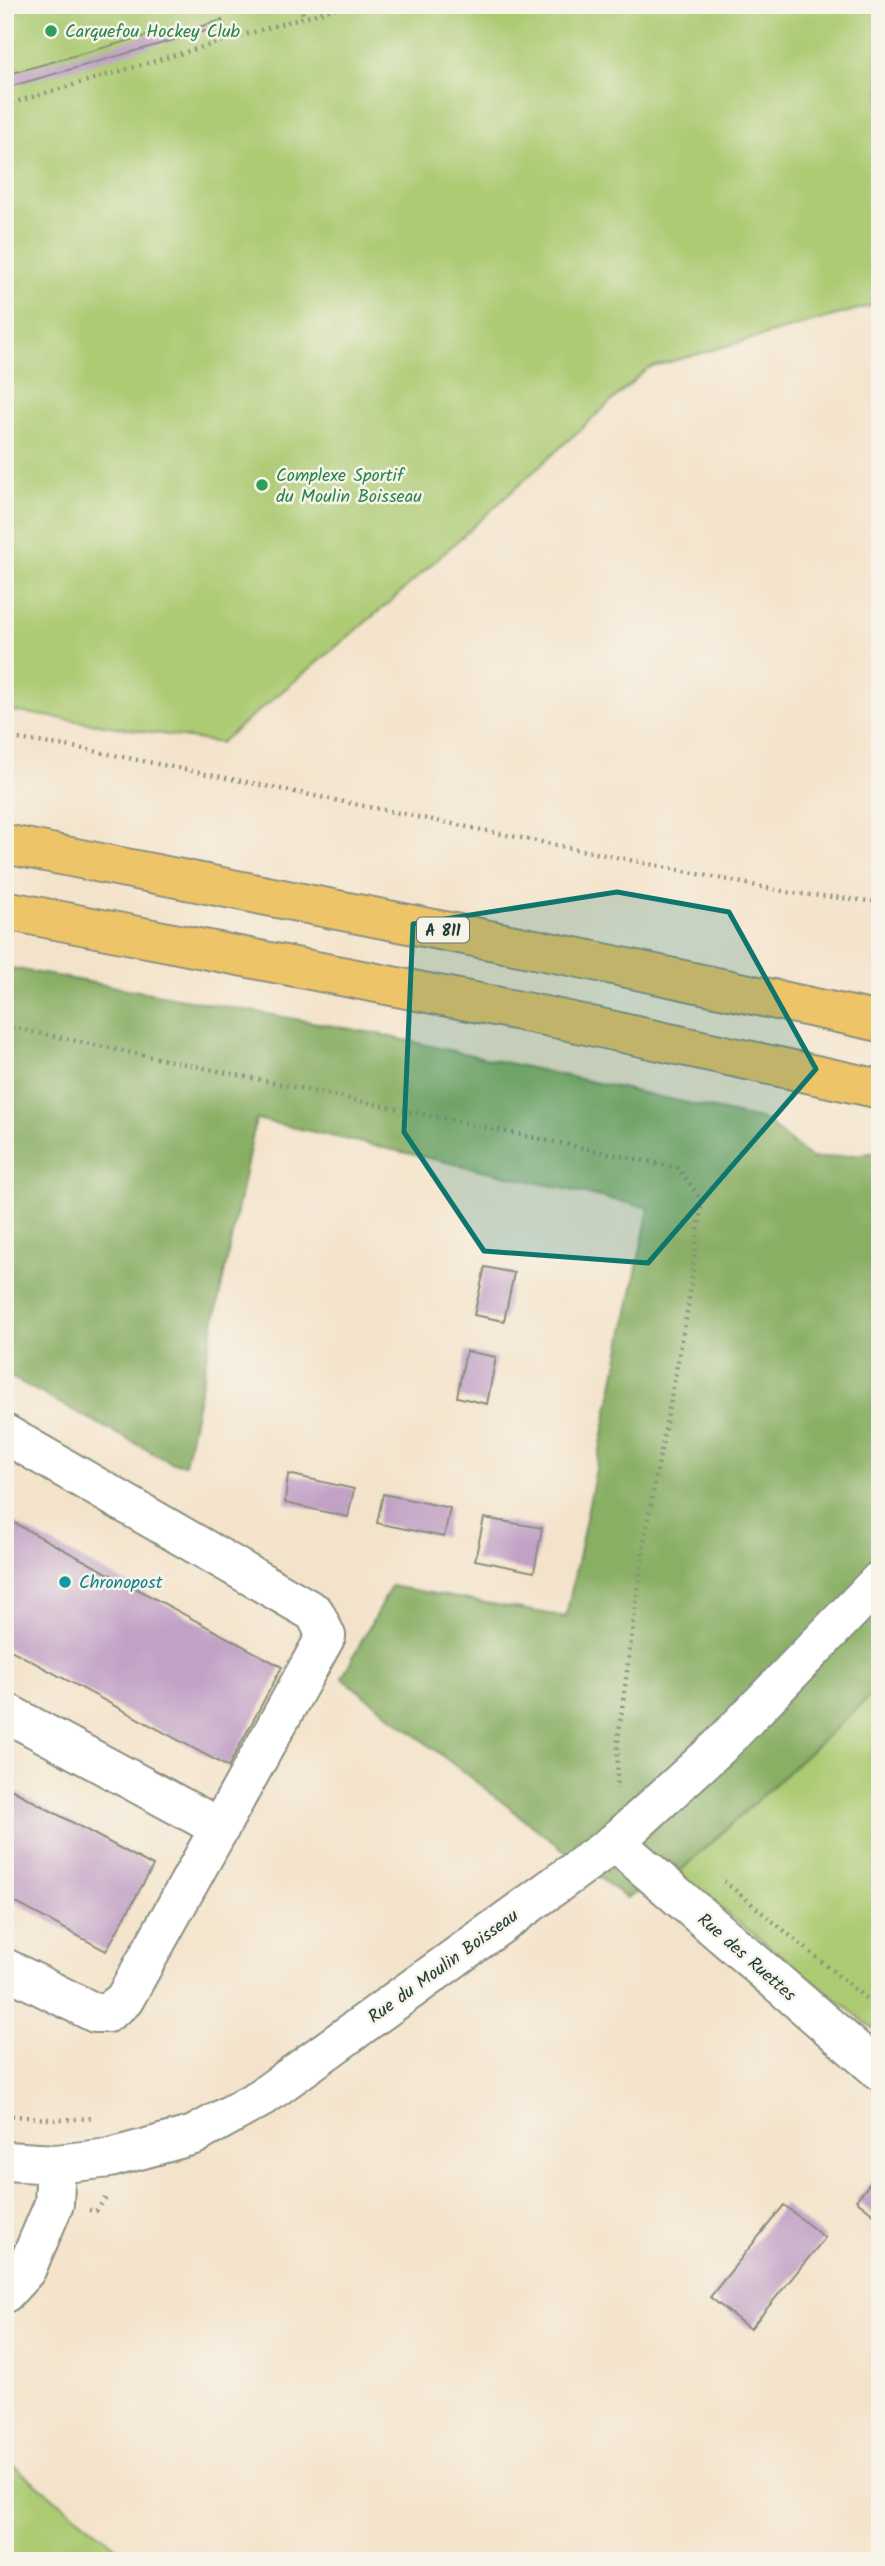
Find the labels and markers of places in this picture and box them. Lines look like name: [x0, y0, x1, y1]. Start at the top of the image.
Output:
place label: Carquefou Hockey Club: [65, 18, 241, 47]
marker: Carquefou Hockey Club: [43, 23, 59, 39]
place label: Complexe Sportif du Moulin Boisseau: [276, 462, 422, 512]
marker: Complexe Sportif du Moulin Boisseau: [254, 477, 270, 493]
place label: Chronopost: [79, 1569, 164, 1598]
marker: Chronopost: [57, 1574, 73, 1590]

